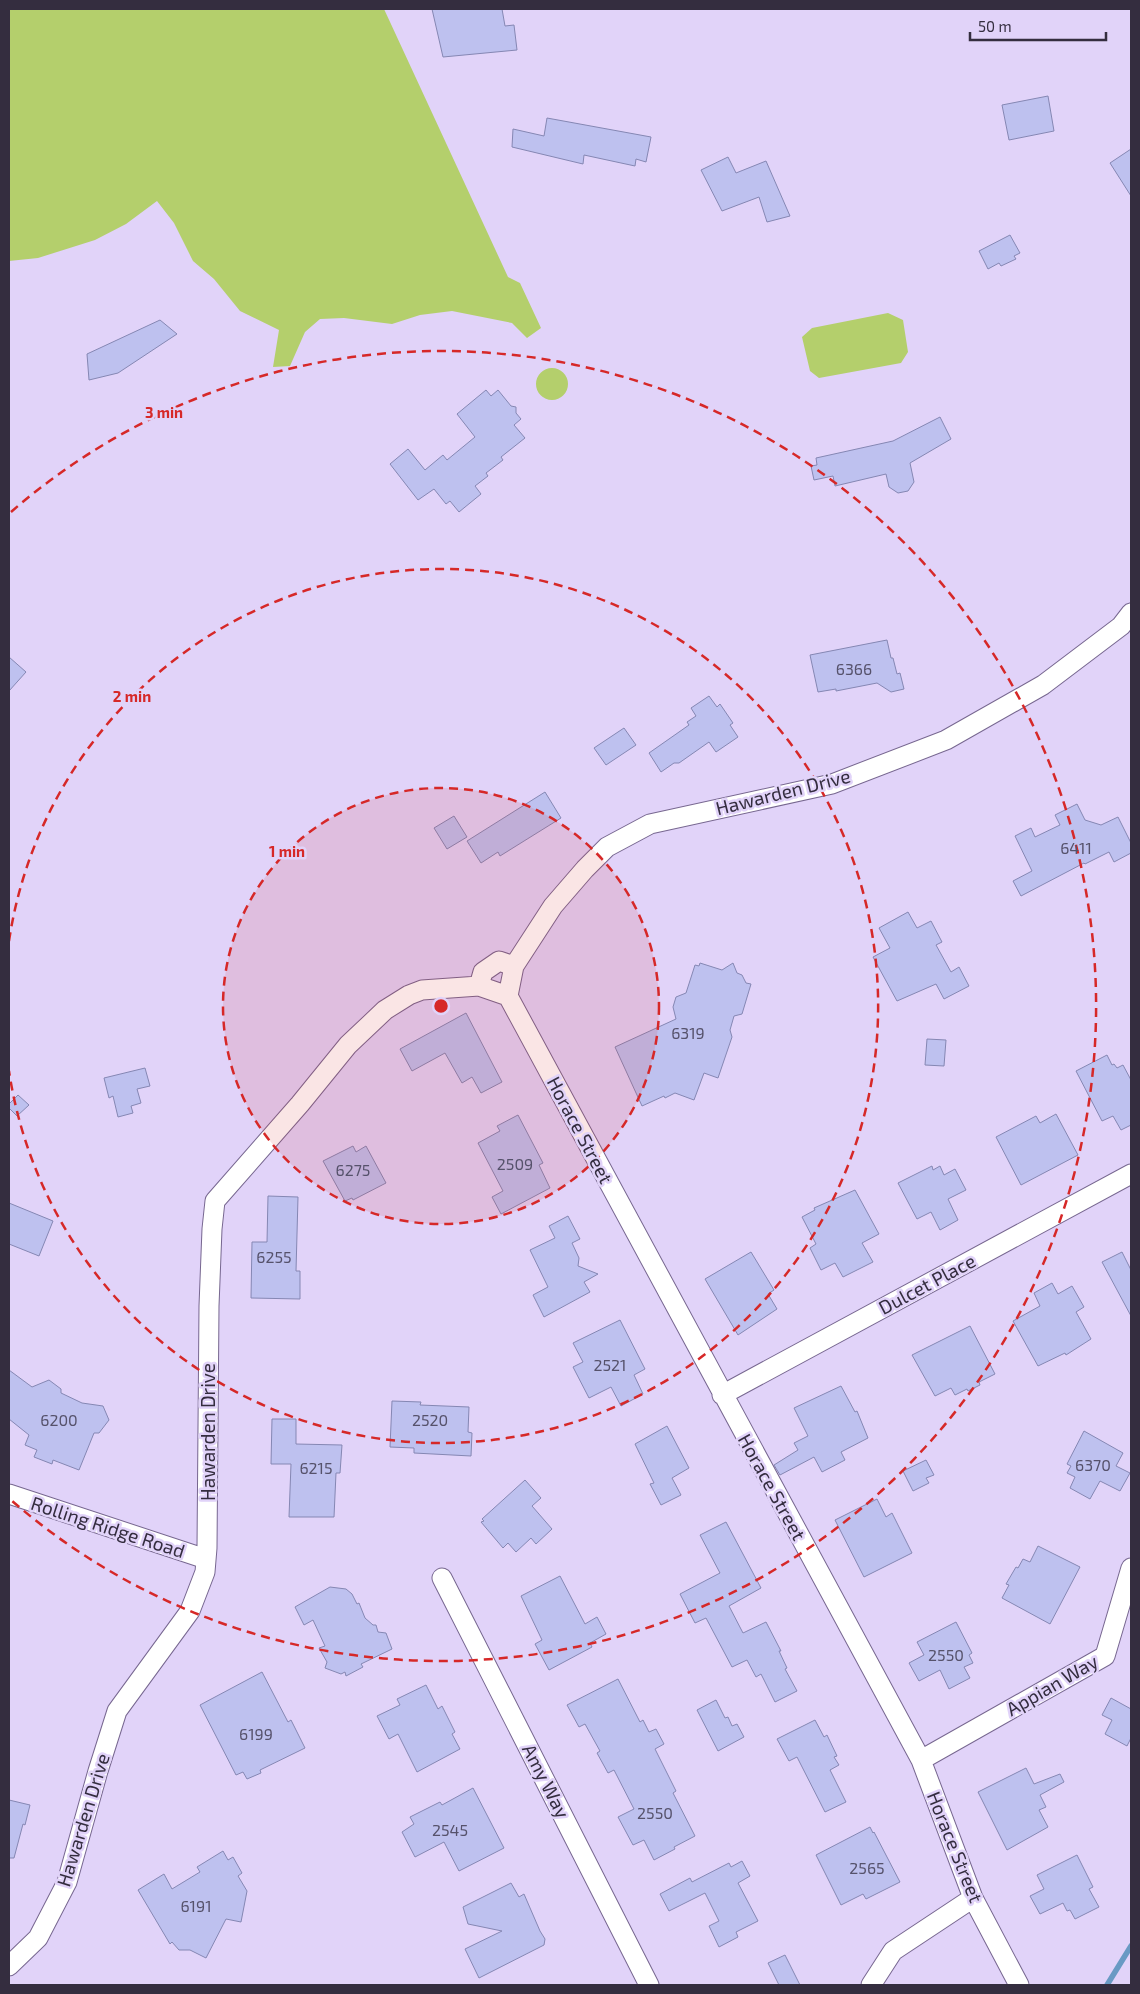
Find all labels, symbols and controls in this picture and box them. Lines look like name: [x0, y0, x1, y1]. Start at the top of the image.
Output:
scale bar: [970, 10, 1106, 42]
text: 50 m: [978, 17, 1012, 35]
text: 3 min: [145, 403, 183, 421]
house number: 6366: [836, 659, 872, 678]
text: 2 min: [113, 687, 151, 705]
street label: Hawarden Drive: [713, 764, 853, 819]
house number: 6411: [1060, 838, 1092, 857]
text: 1 min: [269, 842, 305, 860]
centre of rings: [432, 997, 450, 1015]
house number: 6319: [671, 1023, 705, 1042]
street label: Horace Street: [543, 1072, 618, 1187]
house number: 2509: [497, 1154, 533, 1173]
house number: 6275: [336, 1160, 370, 1179]
house number: 6255: [256, 1247, 292, 1266]
street label: Dulcet Place: [874, 1248, 979, 1319]
house number: 2521: [594, 1355, 626, 1374]
street label: Hawarden Drive: [196, 1363, 219, 1501]
house number: 6200: [40, 1410, 78, 1429]
house number: 2520: [412, 1410, 448, 1429]
street label: Horace Street: [734, 1430, 811, 1544]
house number: 6370: [1075, 1455, 1111, 1474]
house number: 6215: [299, 1458, 333, 1477]
street label: Rolling Ridge Road: [28, 1491, 188, 1562]
house number: 2550: [928, 1645, 964, 1664]
street label: Appian Way: [1002, 1649, 1102, 1720]
house number: 6199: [239, 1724, 273, 1743]
street label: Amy Way: [518, 1740, 575, 1822]
street label: Hawarden Drive: [51, 1750, 114, 1889]
street label: Horace Street: [923, 1788, 988, 1906]
house number: 2550: [637, 1803, 673, 1822]
house number: 2545: [432, 1820, 468, 1839]
house number: 2565: [849, 1858, 885, 1877]
house number: 6191: [180, 1896, 212, 1915]

